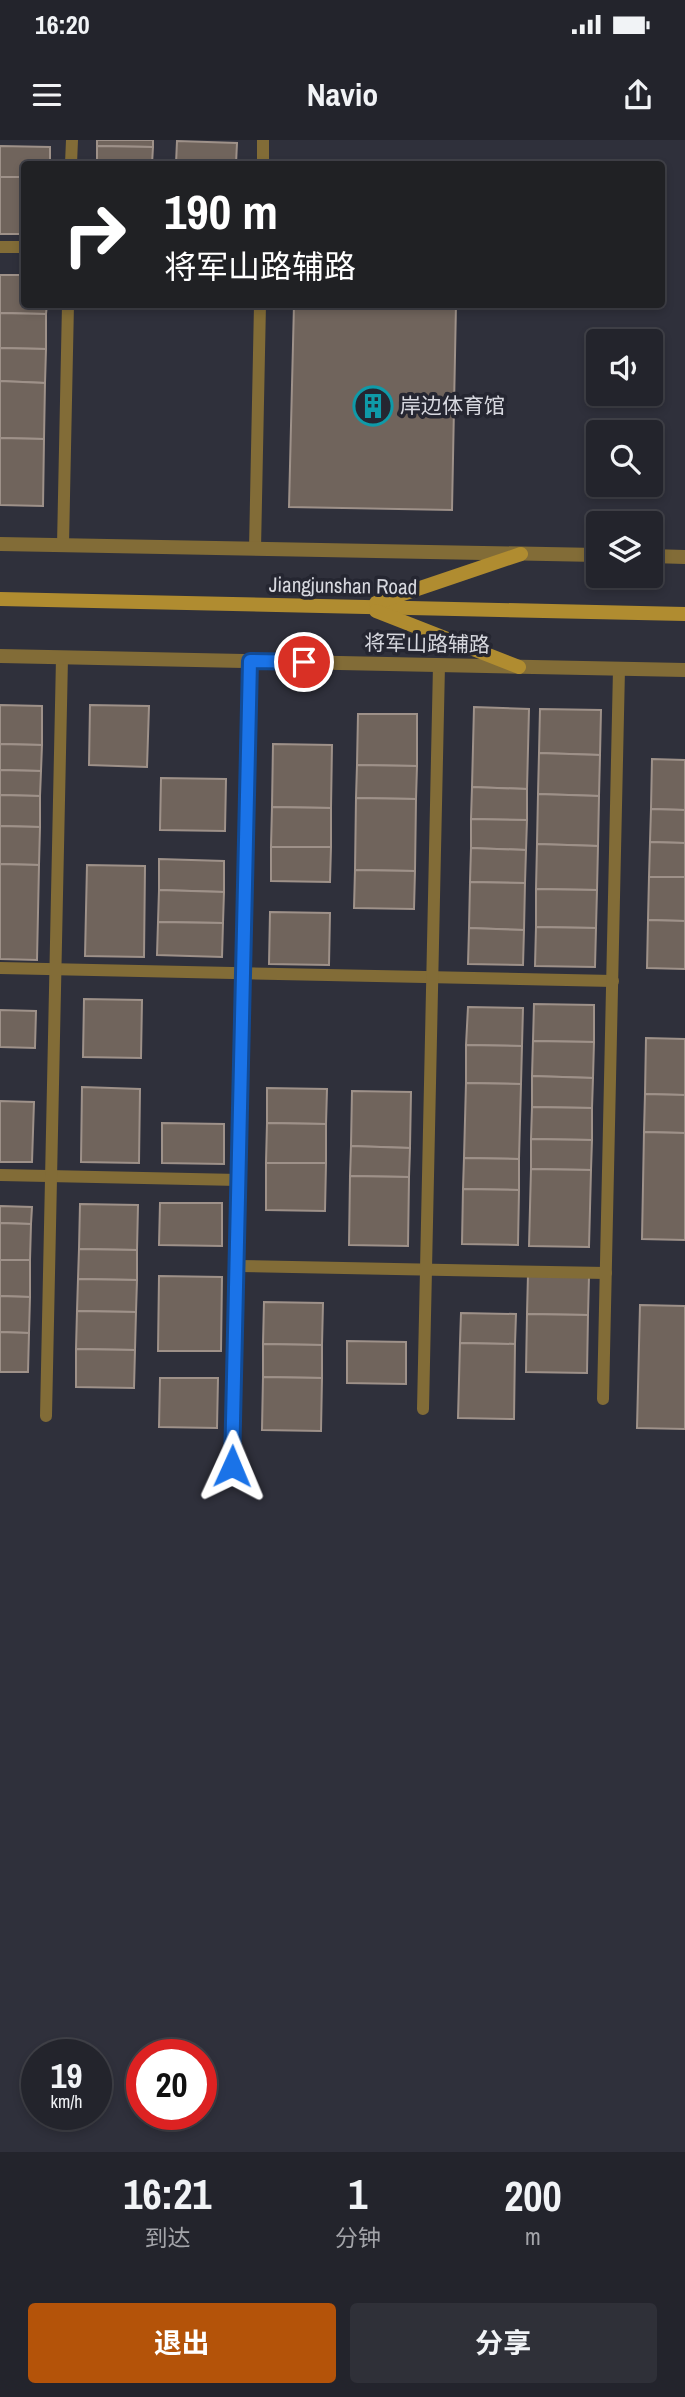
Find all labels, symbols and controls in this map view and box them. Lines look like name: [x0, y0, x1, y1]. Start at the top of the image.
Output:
text: 16:20: [35, 7, 90, 42]
text: Navio: [307, 73, 378, 116]
icon: menu: [28, 76, 66, 114]
icon: share: [619, 76, 657, 114]
text: 190 m: [164, 178, 278, 244]
icon: right: [49, 189, 140, 280]
text: 将军山路辅路: [164, 245, 356, 288]
map controls: [586, 329, 663, 588]
button: sound: [586, 329, 663, 406]
building icon: 岸边体育馆: [352, 385, 394, 427]
place label: 岸边体育馆: [400, 391, 505, 420]
button: search: [586, 420, 663, 497]
button: layers: [586, 511, 663, 588]
street label: Jiangjunshan Road: [269, 570, 417, 601]
street label: 将军山路辅路: [364, 628, 490, 659]
pin: [274, 632, 334, 692]
icon: arrive: [285, 643, 323, 681]
position arrow: [195, 1429, 269, 1503]
speed limit sign: 20: [126, 2039, 217, 2130]
text: 19: [51, 2052, 82, 2099]
text: km/h: [51, 2089, 83, 2114]
text: 16:21: [123, 2166, 211, 2222]
text: 1: [348, 2166, 367, 2222]
text: 200: [504, 2168, 562, 2224]
text: m: [525, 2221, 541, 2252]
text: 到达: [144, 2222, 190, 2253]
text: 分钟: [335, 2222, 381, 2253]
button: 退出: [28, 2303, 336, 2383]
button: 分享: [350, 2303, 657, 2383]

